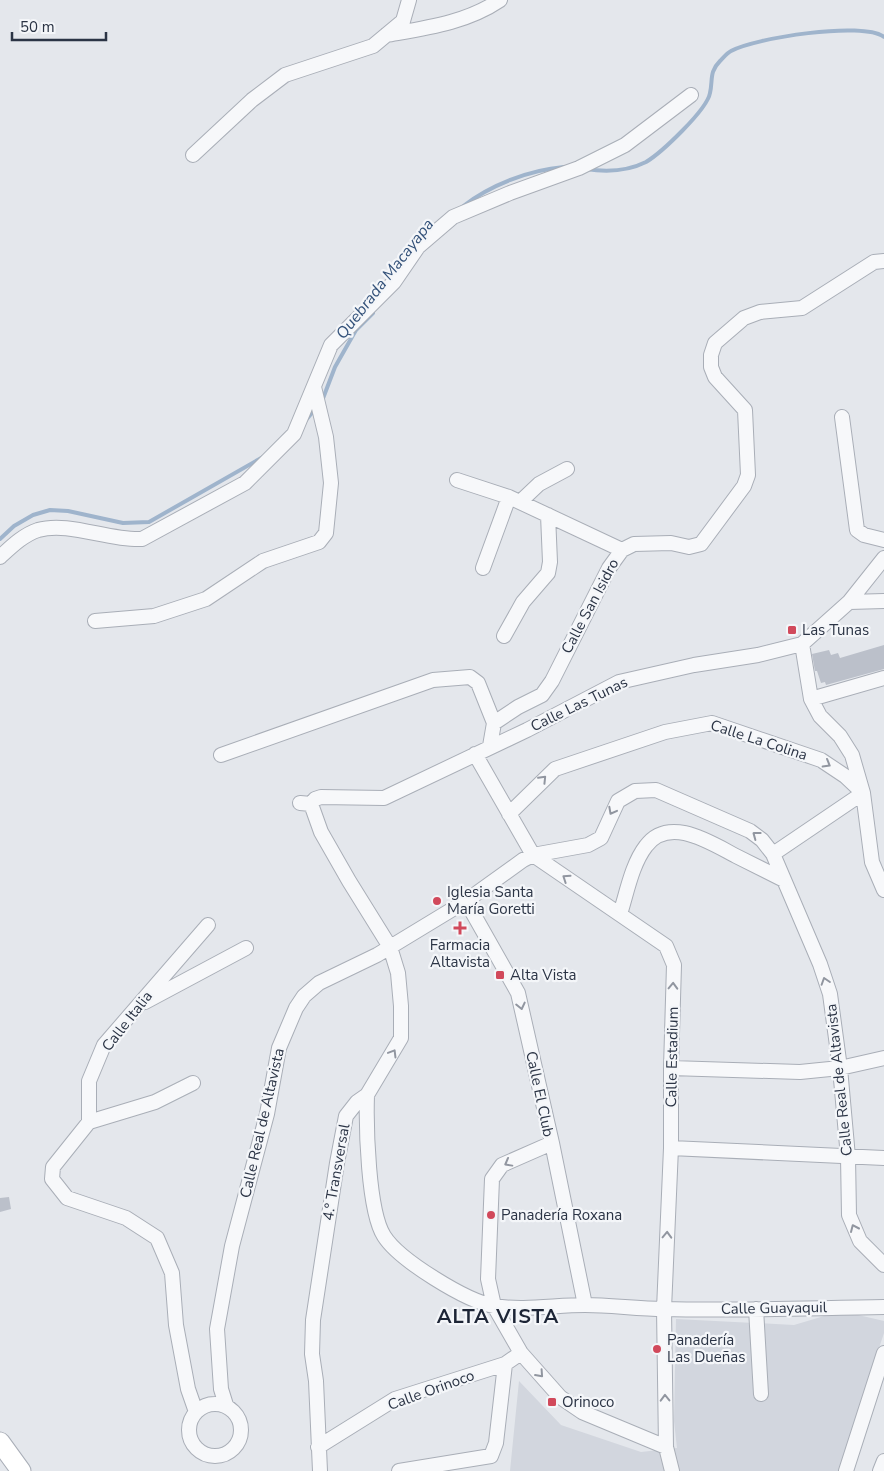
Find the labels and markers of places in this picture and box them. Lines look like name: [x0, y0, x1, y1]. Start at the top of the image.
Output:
place label: Las Tunas: [802, 620, 869, 640]
marker: Las Tunas: [786, 624, 798, 636]
place label: Iglesia Santa María Goretti: [447, 882, 535, 919]
marker: Iglesia Santa María Goretti: [431, 895, 443, 907]
marker: Farmacia Altavista: [454, 922, 466, 934]
place label: Farmacia Altavista: [430, 935, 490, 972]
place label: Alta Vista: [510, 965, 576, 985]
marker: Alta Vista: [494, 969, 506, 981]
place label: Panadería Roxana: [501, 1205, 622, 1225]
marker: Panadería Roxana: [485, 1209, 497, 1221]
place label: Panadería Las Dueñas: [667, 1330, 745, 1367]
marker: Panadería Las Dueñas: [651, 1343, 663, 1355]
place label: Orinoco: [562, 1392, 614, 1412]
marker: Orinoco: [546, 1396, 558, 1408]

